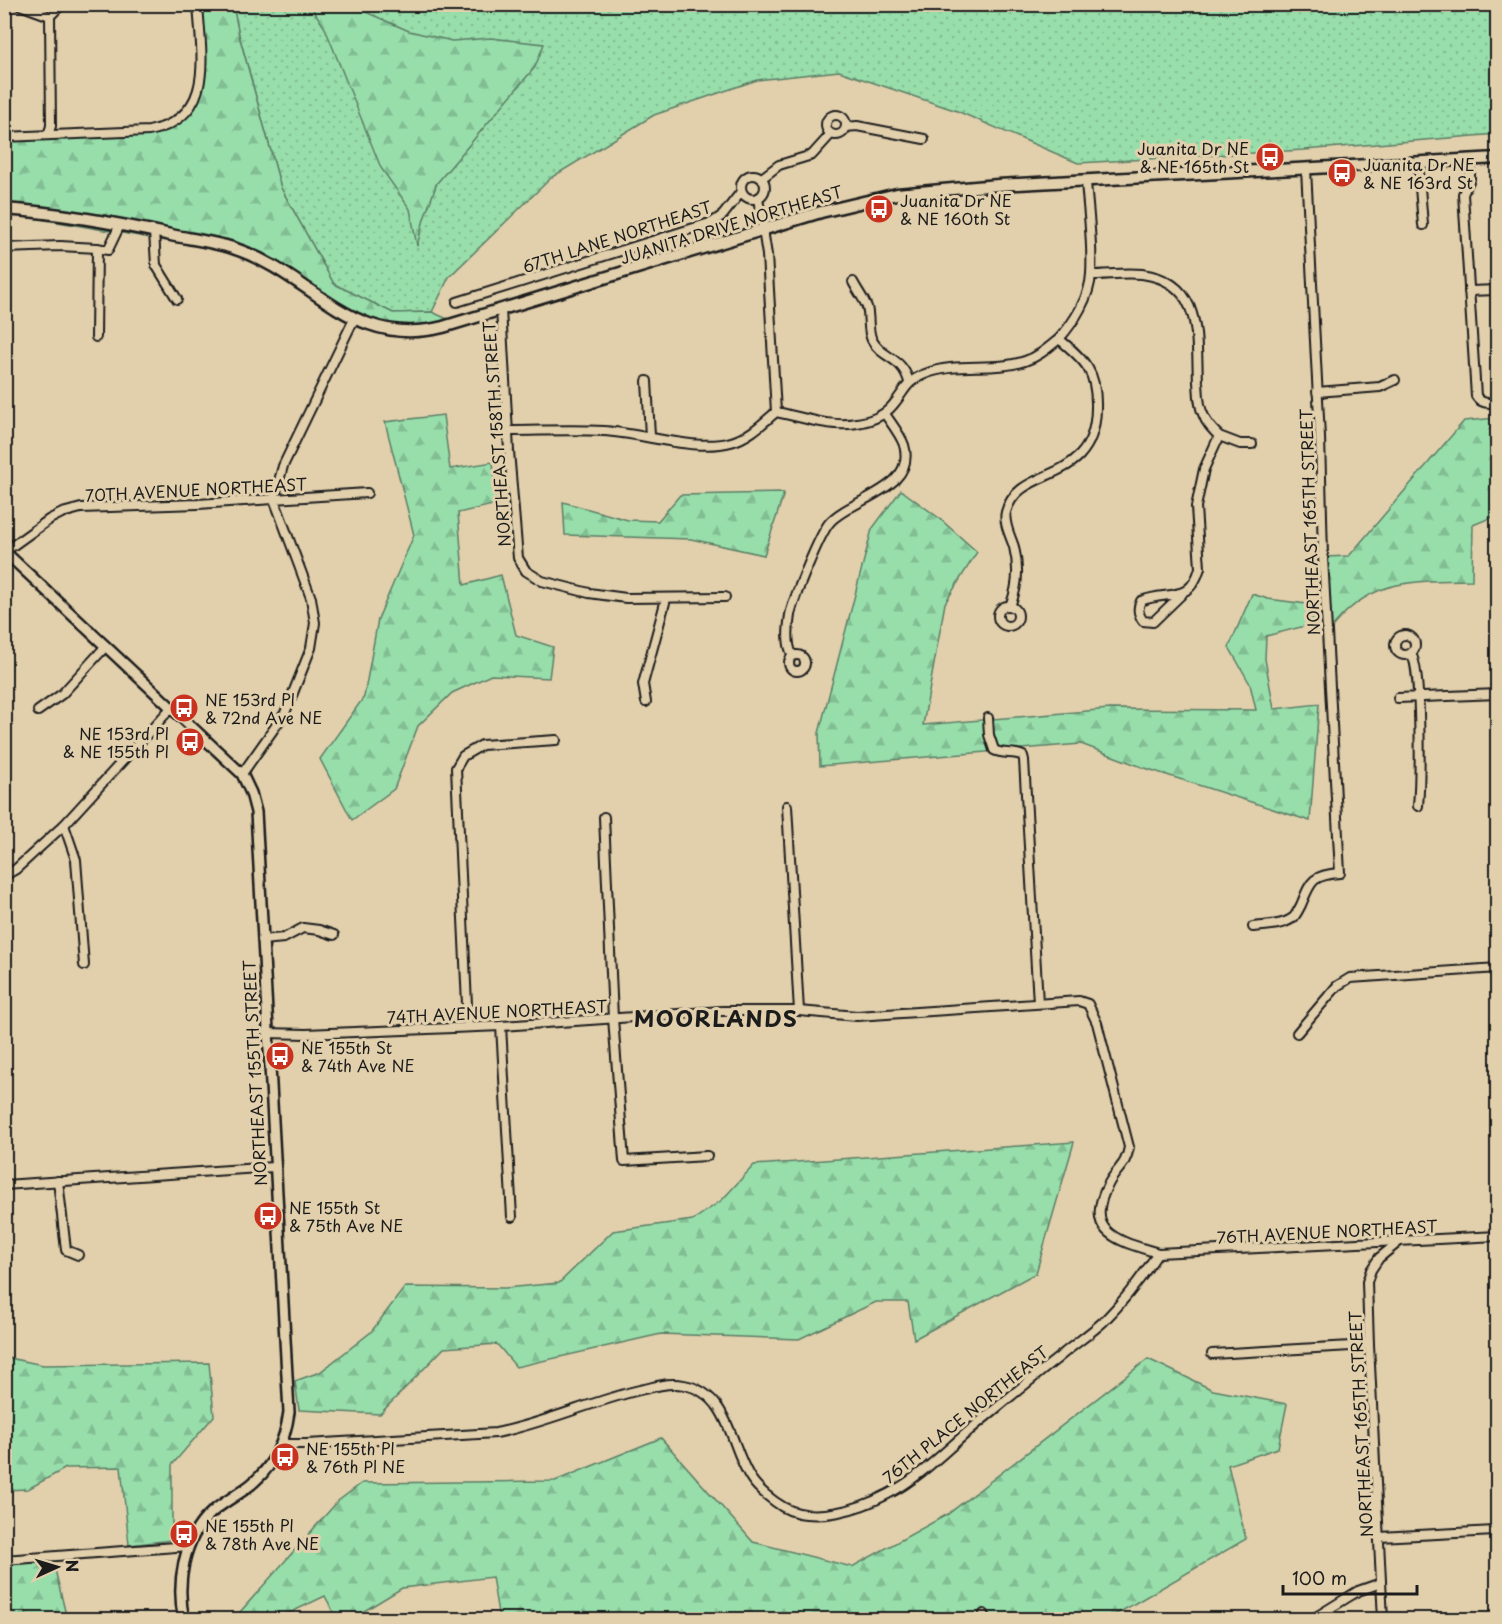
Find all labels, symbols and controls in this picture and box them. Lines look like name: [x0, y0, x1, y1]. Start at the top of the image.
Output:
place label: Juanita Dr NE & NE 165th St: [1137, 136, 1249, 178]
bus stop icon: Juanita Dr NE & NE 165th St: [1254, 141, 1286, 173]
place label: Juanita Dr NE & NE 163rd St: [1363, 152, 1475, 194]
bus stop icon: Juanita Dr NE & NE 163rd St: [1326, 157, 1358, 189]
street label: JUANITA DRIVE NORTHEAST: [617, 179, 845, 269]
place label: Juanita Dr NE & NE 160th St: [900, 188, 1012, 230]
bus stop icon: Juanita Dr NE & NE 160th St: [863, 193, 895, 225]
street label: 67TH LANE NORTHEAST: [519, 194, 715, 278]
street label: NORTHEAST 158TH STREET: [476, 320, 516, 547]
street label: NORTHEAST 165TH STREET: [1293, 408, 1325, 636]
street label: 70TH AVENUE NORTHEAST: [84, 471, 308, 507]
place label: NE 153rd Pl & 72nd Ave NE: [205, 687, 322, 729]
bus stop icon: NE 153rd Pl & 72nd Ave NE: [168, 692, 200, 724]
place label: NE 153rd Pl & NE 155th Pl: [63, 721, 169, 763]
bus stop icon: NE 153rd Pl & NE 155th Pl: [174, 726, 206, 758]
street label: NORTHEAST 155TH STREET: [236, 960, 272, 1186]
street label: 74TH AVENUE NORTHEAST: [386, 993, 608, 1029]
district label: MOORLANDS: [634, 1001, 798, 1034]
place label: NE 155th St & 74th Ave NE: [301, 1035, 415, 1077]
bus stop icon: NE 155th St & 74th Ave NE: [264, 1040, 296, 1072]
place label: NE 155th St & 75th Ave NE: [289, 1195, 403, 1237]
bus stop icon: NE 155th St & 75th Ave NE: [252, 1200, 284, 1232]
street label: 76TH AVENUE NORTHEAST: [1216, 1213, 1438, 1249]
street label: NORTHEAST 165TH STREET: [1342, 1310, 1378, 1538]
street label: 76TH PLACE NORTHEAST: [877, 1340, 1053, 1488]
place label: NE 155th Pl & 76th Pl NE: [306, 1436, 405, 1478]
bus stop icon: NE 155th Pl & 76th Pl NE: [269, 1441, 301, 1473]
place label: NE 155th Pl & 78th Ave NE: [205, 1513, 319, 1555]
bus stop icon: NE 155th Pl & 78th Ave NE: [168, 1518, 200, 1550]
north arrow: [27, 1537, 87, 1597]
scale bar: [1283, 1558, 1416, 1596]
text: N: [61, 1559, 85, 1573]
text: 100 m: [1292, 1564, 1347, 1591]

